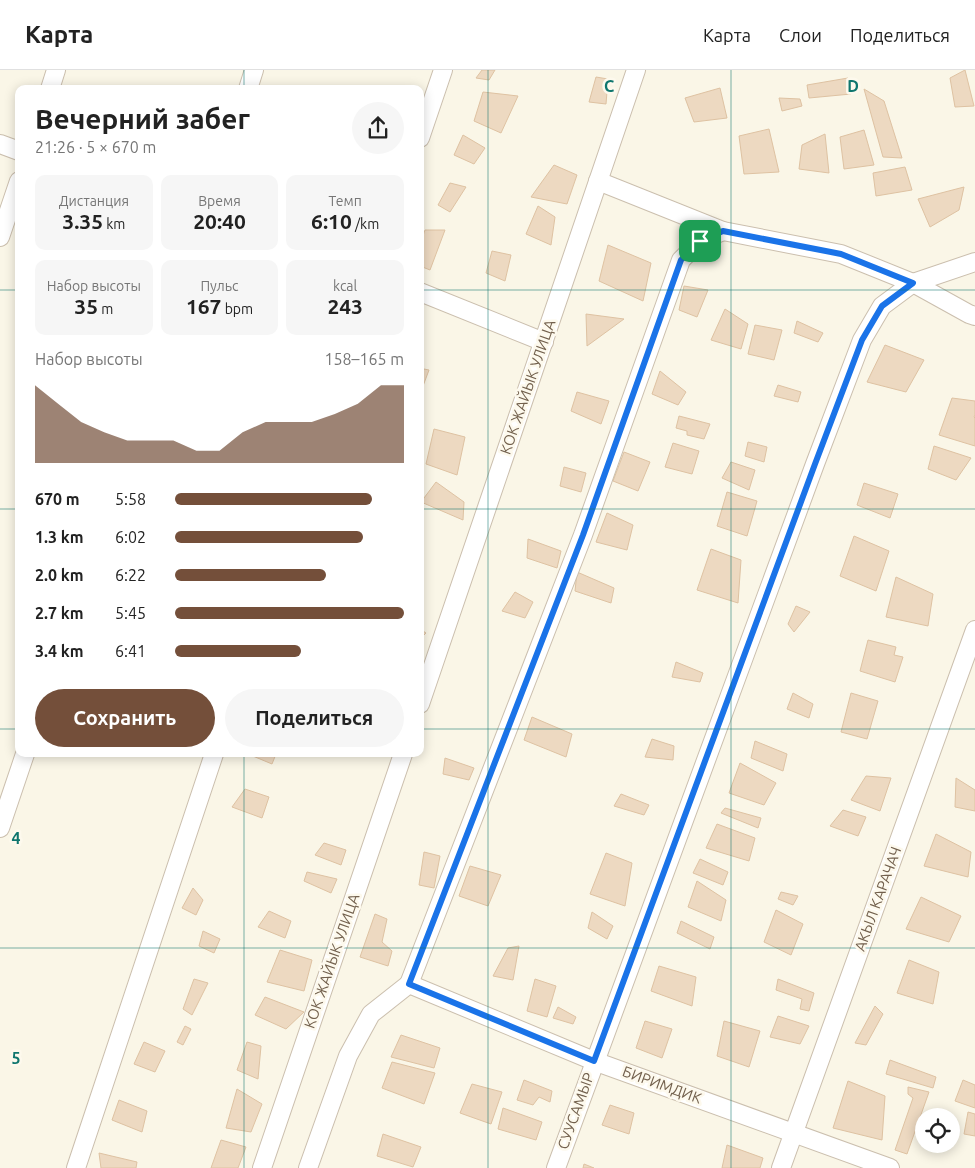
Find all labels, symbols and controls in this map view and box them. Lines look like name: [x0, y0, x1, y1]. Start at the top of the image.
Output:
text: Карта: [25, 21, 93, 48]
text: Карта: [703, 25, 751, 45]
text: Слои: [779, 25, 822, 45]
text: Поделиться: [850, 25, 950, 45]
text: C: [604, 77, 614, 95]
text: D: [847, 77, 859, 95]
button: share: [352, 102, 404, 154]
text: Вечерний забег: [35, 103, 250, 134]
text: 21:26 · 5 × 670 m: [35, 138, 156, 156]
text: Дистанция: [59, 193, 129, 209]
text: Время: [198, 193, 241, 209]
text: Темп: [329, 193, 362, 209]
text: 3.35: [62, 209, 103, 233]
text: 20:40: [193, 209, 246, 233]
text: 6:10: [311, 209, 352, 233]
text: km: [103, 216, 125, 232]
text: /km: [352, 216, 379, 232]
pin: [679, 220, 721, 262]
icon: arrive: [686, 227, 714, 255]
text: Набор высоты: [47, 278, 141, 294]
text: Пульс: [200, 278, 239, 294]
text: kcal: [333, 278, 357, 294]
text: 35: [74, 294, 98, 318]
text: 167: [186, 294, 221, 318]
text: 243: [327, 294, 363, 318]
text: m: [98, 301, 113, 317]
text: bpm: [221, 301, 253, 317]
street label: КОК ЖАЙЫК УЛИЦА: [496, 317, 559, 456]
text: Набор высоты: [35, 350, 143, 368]
text: 158–165 m: [324, 350, 404, 368]
text: 670 m: [35, 490, 80, 508]
text: 5:58: [115, 490, 146, 508]
text: 1.3 km: [35, 528, 84, 546]
text: 6:02: [115, 528, 146, 546]
text: 2.0 km: [35, 566, 84, 584]
text: 6:22: [115, 566, 146, 584]
text: 2.7 km: [35, 604, 84, 622]
text: 5:45: [115, 604, 146, 622]
text: 3.4 km: [35, 642, 84, 660]
text: 6:41: [115, 642, 146, 660]
button: Сохранить: [35, 689, 215, 747]
button: Поделиться: [225, 689, 404, 747]
text: 4: [11, 829, 21, 847]
street label: АКЫЛ КАРАЧАЧ: [851, 844, 904, 953]
street label: КОК ЖАЙЫК УЛИЦА: [300, 891, 363, 1030]
text: 5: [11, 1049, 21, 1067]
street label: БИРИМДИК: [620, 1062, 704, 1107]
street label: СУУСАМЫР: [554, 1070, 597, 1152]
map controls: [915, 1108, 960, 1153]
button: locate: [915, 1108, 960, 1153]

